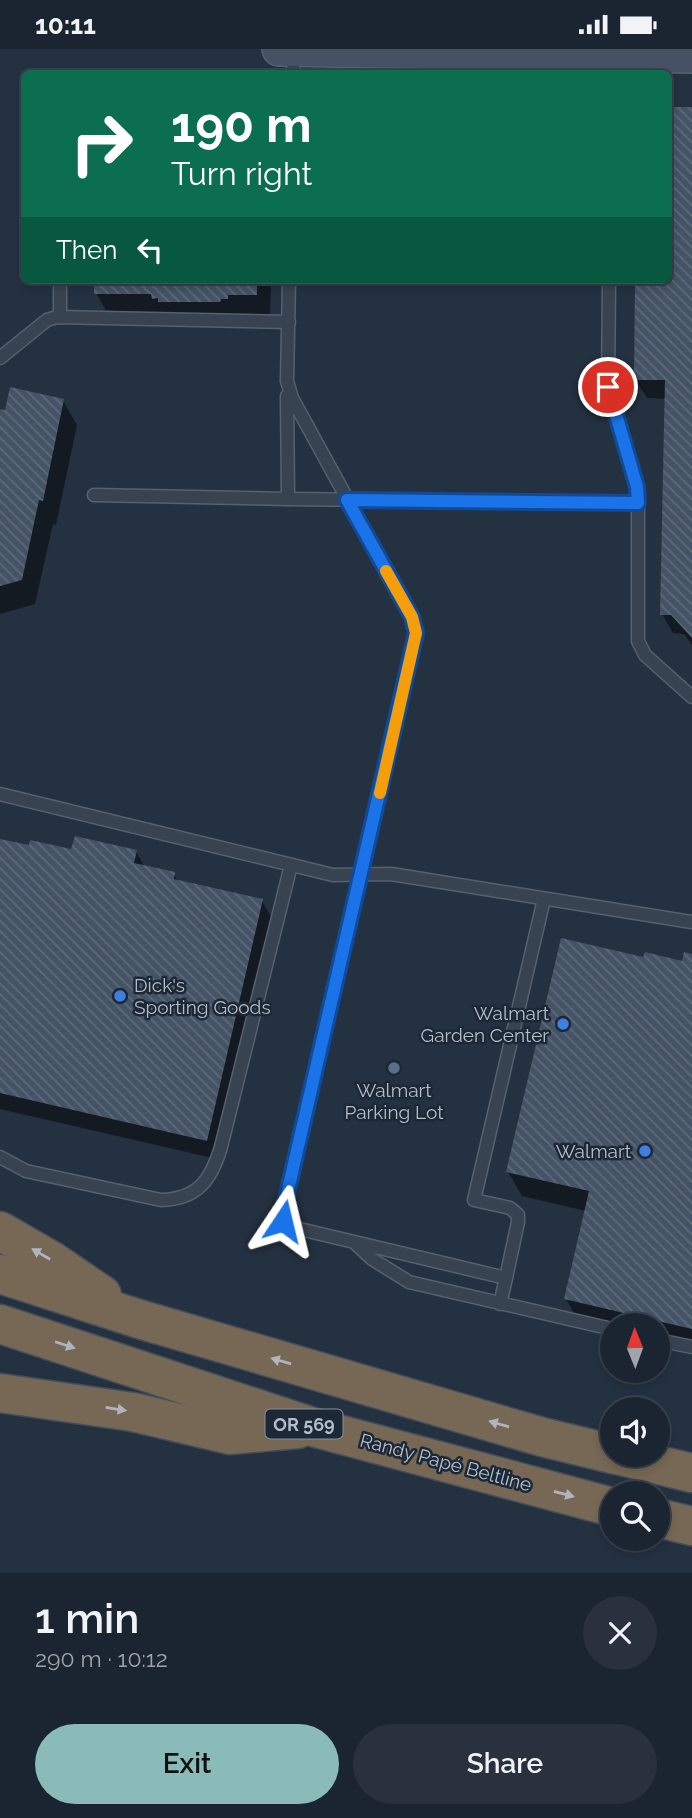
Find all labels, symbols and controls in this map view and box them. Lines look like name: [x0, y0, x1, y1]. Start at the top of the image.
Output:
text: 10:11: [35, 10, 96, 40]
text: 190 m: [171, 96, 312, 153]
icon: right: [56, 98, 147, 189]
text: Turn right: [171, 155, 312, 192]
icon: left: [131, 231, 169, 269]
text: Then: [56, 235, 117, 265]
pin: [578, 357, 638, 417]
icon: arrive: [589, 368, 627, 406]
place label: Dick's Sporting Goods: [134, 974, 271, 1018]
marker: Dick's Sporting Goods: [112, 988, 128, 1004]
place label: Walmart Garden Center: [421, 1002, 550, 1046]
marker: Walmart Garden Center: [555, 1016, 571, 1032]
marker: Walmart Parking Lot: [386, 1060, 402, 1076]
place label: Walmart Parking Lot: [345, 1079, 444, 1123]
place label: Walmart: [556, 1140, 632, 1162]
marker: Walmart: [637, 1143, 653, 1159]
position arrow: [246, 1184, 320, 1258]
one-way arrow: [31, 1249, 51, 1261]
north arrow: [600, 1313, 670, 1383]
map controls: [600, 1313, 670, 1551]
one-way arrow: [54, 1340, 75, 1351]
one-way arrow: [270, 1355, 291, 1365]
button: sound: [600, 1397, 670, 1467]
one-way arrow: [105, 1404, 127, 1415]
road number: OR 569: [266, 1409, 342, 1439]
one-way arrow: [488, 1419, 509, 1429]
street label: Randy Papé Beltline: [358, 1428, 534, 1496]
button: search: [600, 1481, 670, 1551]
one-way arrow: [554, 1489, 576, 1500]
text: 1 min: [35, 1594, 139, 1643]
button: close: [583, 1596, 657, 1670]
text: 290 m · 10:12: [35, 1645, 168, 1672]
button: Exit: [35, 1724, 339, 1804]
button: Share: [353, 1724, 657, 1804]

